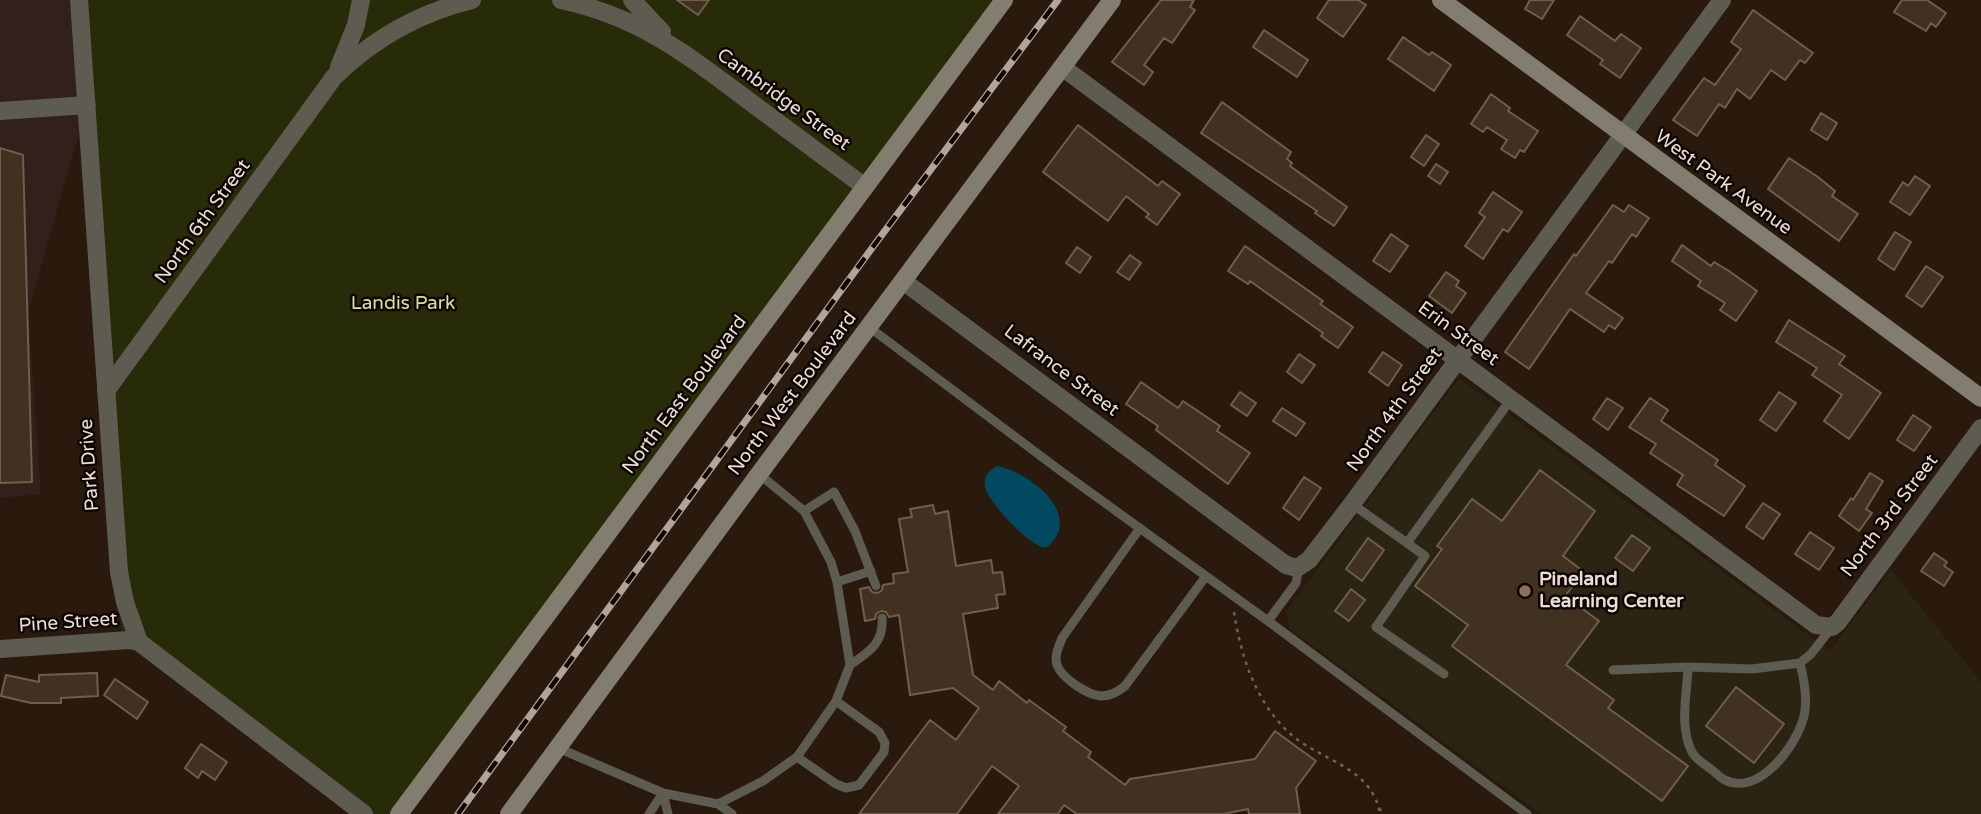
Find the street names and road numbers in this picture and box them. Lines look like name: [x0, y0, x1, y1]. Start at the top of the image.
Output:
street label: Cambridge Street: [712, 44, 854, 156]
street label: West Park Avenue: [1650, 126, 1796, 240]
street label: North 6th Street: [150, 156, 256, 288]
street label: Erin Street: [1413, 297, 1503, 371]
street label: North West Boulevard: [724, 308, 862, 480]
street label: North East Boulevard: [618, 311, 752, 479]
street label: Lafrance Street: [999, 320, 1123, 422]
street label: North 4th Street: [1342, 344, 1448, 476]
street label: Park Drive: [75, 418, 105, 512]
street label: North 3rd Street: [1836, 450, 1944, 582]
street label: Pine Street: [18, 608, 118, 638]

